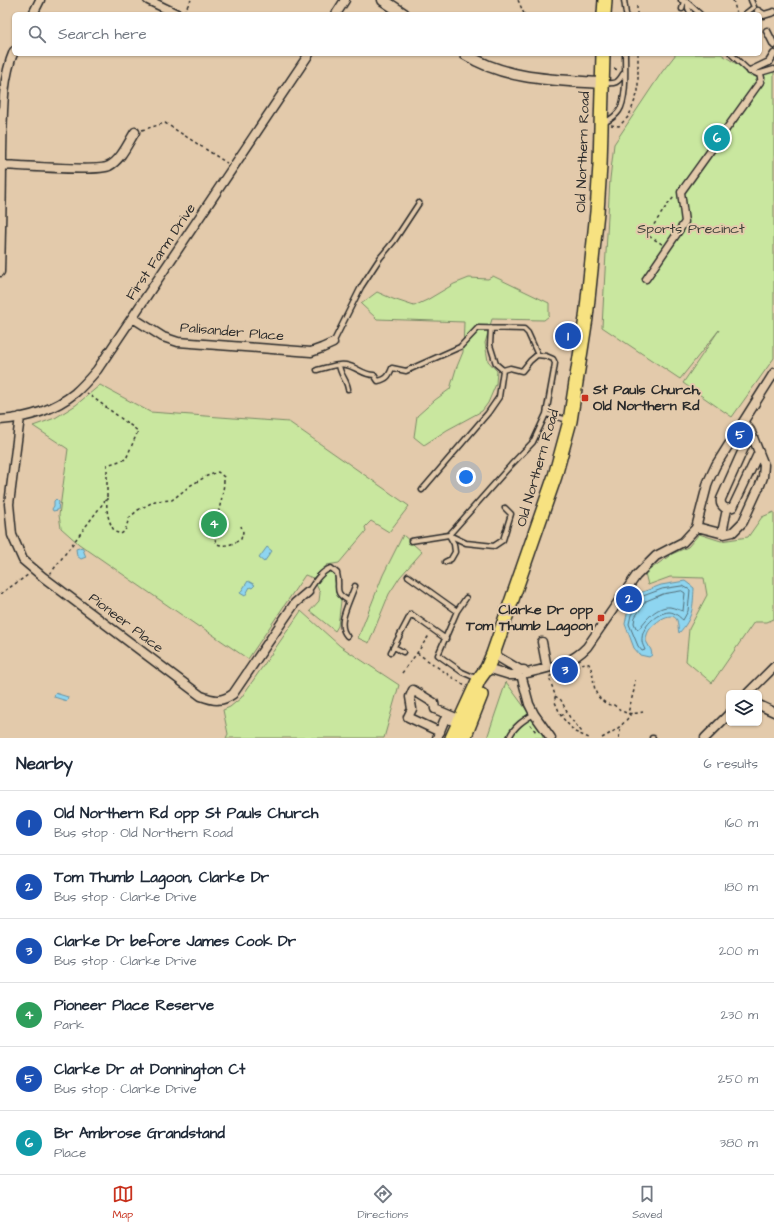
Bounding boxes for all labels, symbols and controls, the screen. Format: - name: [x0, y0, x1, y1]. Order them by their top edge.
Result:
- search box: [12, 12, 762, 56]
- icon: search: [26, 23, 48, 45]
- text: Search here: [58, 24, 147, 45]
- street label: Old Northern Road: [571, 91, 595, 213]
- pin: 6: [704, 123, 730, 153]
- street label: First Farm Drive: [121, 199, 201, 304]
- park label: Sports Precinct: [637, 219, 745, 239]
- street label: Palisander Place: [179, 317, 285, 347]
- pin: 1: [555, 321, 581, 351]
- place label: St Pauls Church, Old Northern Rd: [592, 380, 701, 416]
- marker: St Pauls Church, Old Northern Rd: [580, 393, 590, 403]
- street label: Old Northern Road: [512, 407, 564, 529]
- pin: 5: [727, 420, 753, 450]
- your location: [456, 467, 476, 487]
- pin: 4: [201, 509, 227, 539]
- pin: 2: [616, 584, 642, 614]
- street label: Pioneer Place: [84, 588, 168, 658]
- place label: Clarke Dr opp Tom Thumb Lagoon: [465, 600, 593, 637]
- marker: Clarke Dr opp Tom Thumb Lagoon: [596, 613, 606, 623]
- pin: 3: [552, 655, 578, 685]
- map controls: [726, 690, 762, 726]
- button: layers: [726, 690, 762, 726]
- text: Nearby: [16, 752, 73, 776]
- text: 6 results: [703, 755, 758, 773]
- text: Old Northern Rd opp St Pauls Church: [54, 803, 318, 824]
- text: 1: [28, 814, 30, 832]
- text: 160 m: [725, 814, 758, 832]
- text: Bus stop · Old Northern Road: [54, 824, 233, 842]
- text: Tom Thumb Lagoon, Clarke Dr: [54, 867, 269, 888]
- text: 2: [25, 878, 33, 896]
- text: 180 m: [724, 878, 758, 896]
- text: Bus stop · Clarke Drive: [54, 888, 197, 906]
- text: Clarke Dr before James Cook Dr: [54, 931, 296, 952]
- text: 3: [26, 942, 32, 960]
- text: 200 m: [719, 942, 758, 960]
- text: Bus stop · Clarke Drive: [54, 952, 197, 970]
- text: Pioneer Place Reserve: [54, 995, 214, 1016]
- text: 4: [25, 1006, 33, 1024]
- text: 230 m: [720, 1006, 758, 1024]
- text: Park: [54, 1016, 84, 1034]
- text: Clarke Dr at Donnington Ct: [54, 1059, 245, 1080]
- text: 5: [24, 1070, 34, 1088]
- text: 250 m: [718, 1070, 758, 1088]
- text: Bus stop · Clarke Drive: [54, 1080, 197, 1098]
- text: Br Ambrose Grandstand: [54, 1123, 225, 1144]
- text: 6: [25, 1134, 33, 1152]
- text: 380 m: [719, 1134, 758, 1152]
- text: Place: [54, 1144, 86, 1162]
- tab: Map: [112, 1183, 134, 1222]
- tab: Directions: [357, 1183, 409, 1222]
- tab: Saved: [632, 1183, 662, 1222]

